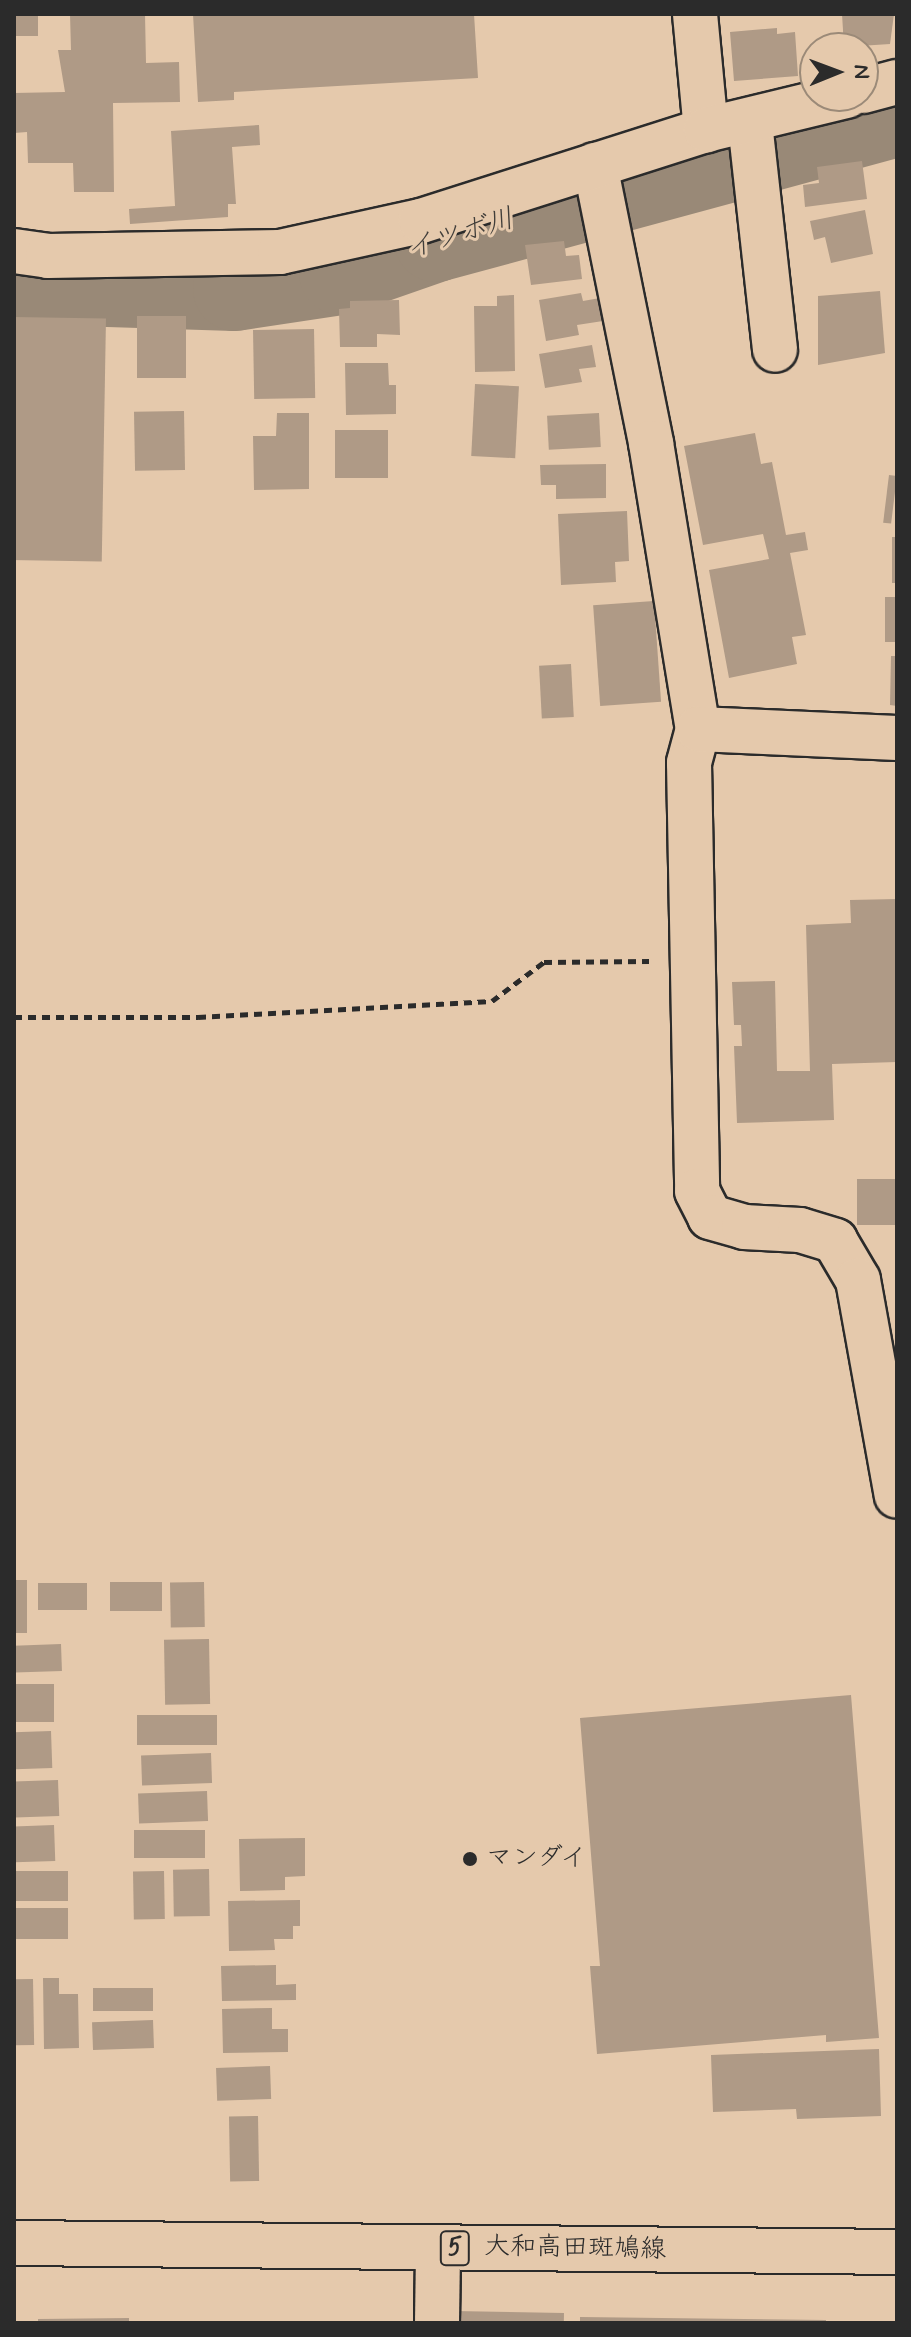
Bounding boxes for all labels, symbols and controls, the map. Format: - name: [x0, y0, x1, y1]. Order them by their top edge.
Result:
- north arrow: [799, 32, 879, 112]
- text: N: [847, 64, 875, 79]
- water label: イツボ川: [402, 203, 518, 267]
- place label: マンダイ: [486, 1843, 590, 1875]
- marker: マンダイ: [461, 1850, 479, 1868]
- road number: 5: [439, 2228, 471, 2268]
- street label: 大和高田斑鳩線: [484, 2232, 666, 2266]

